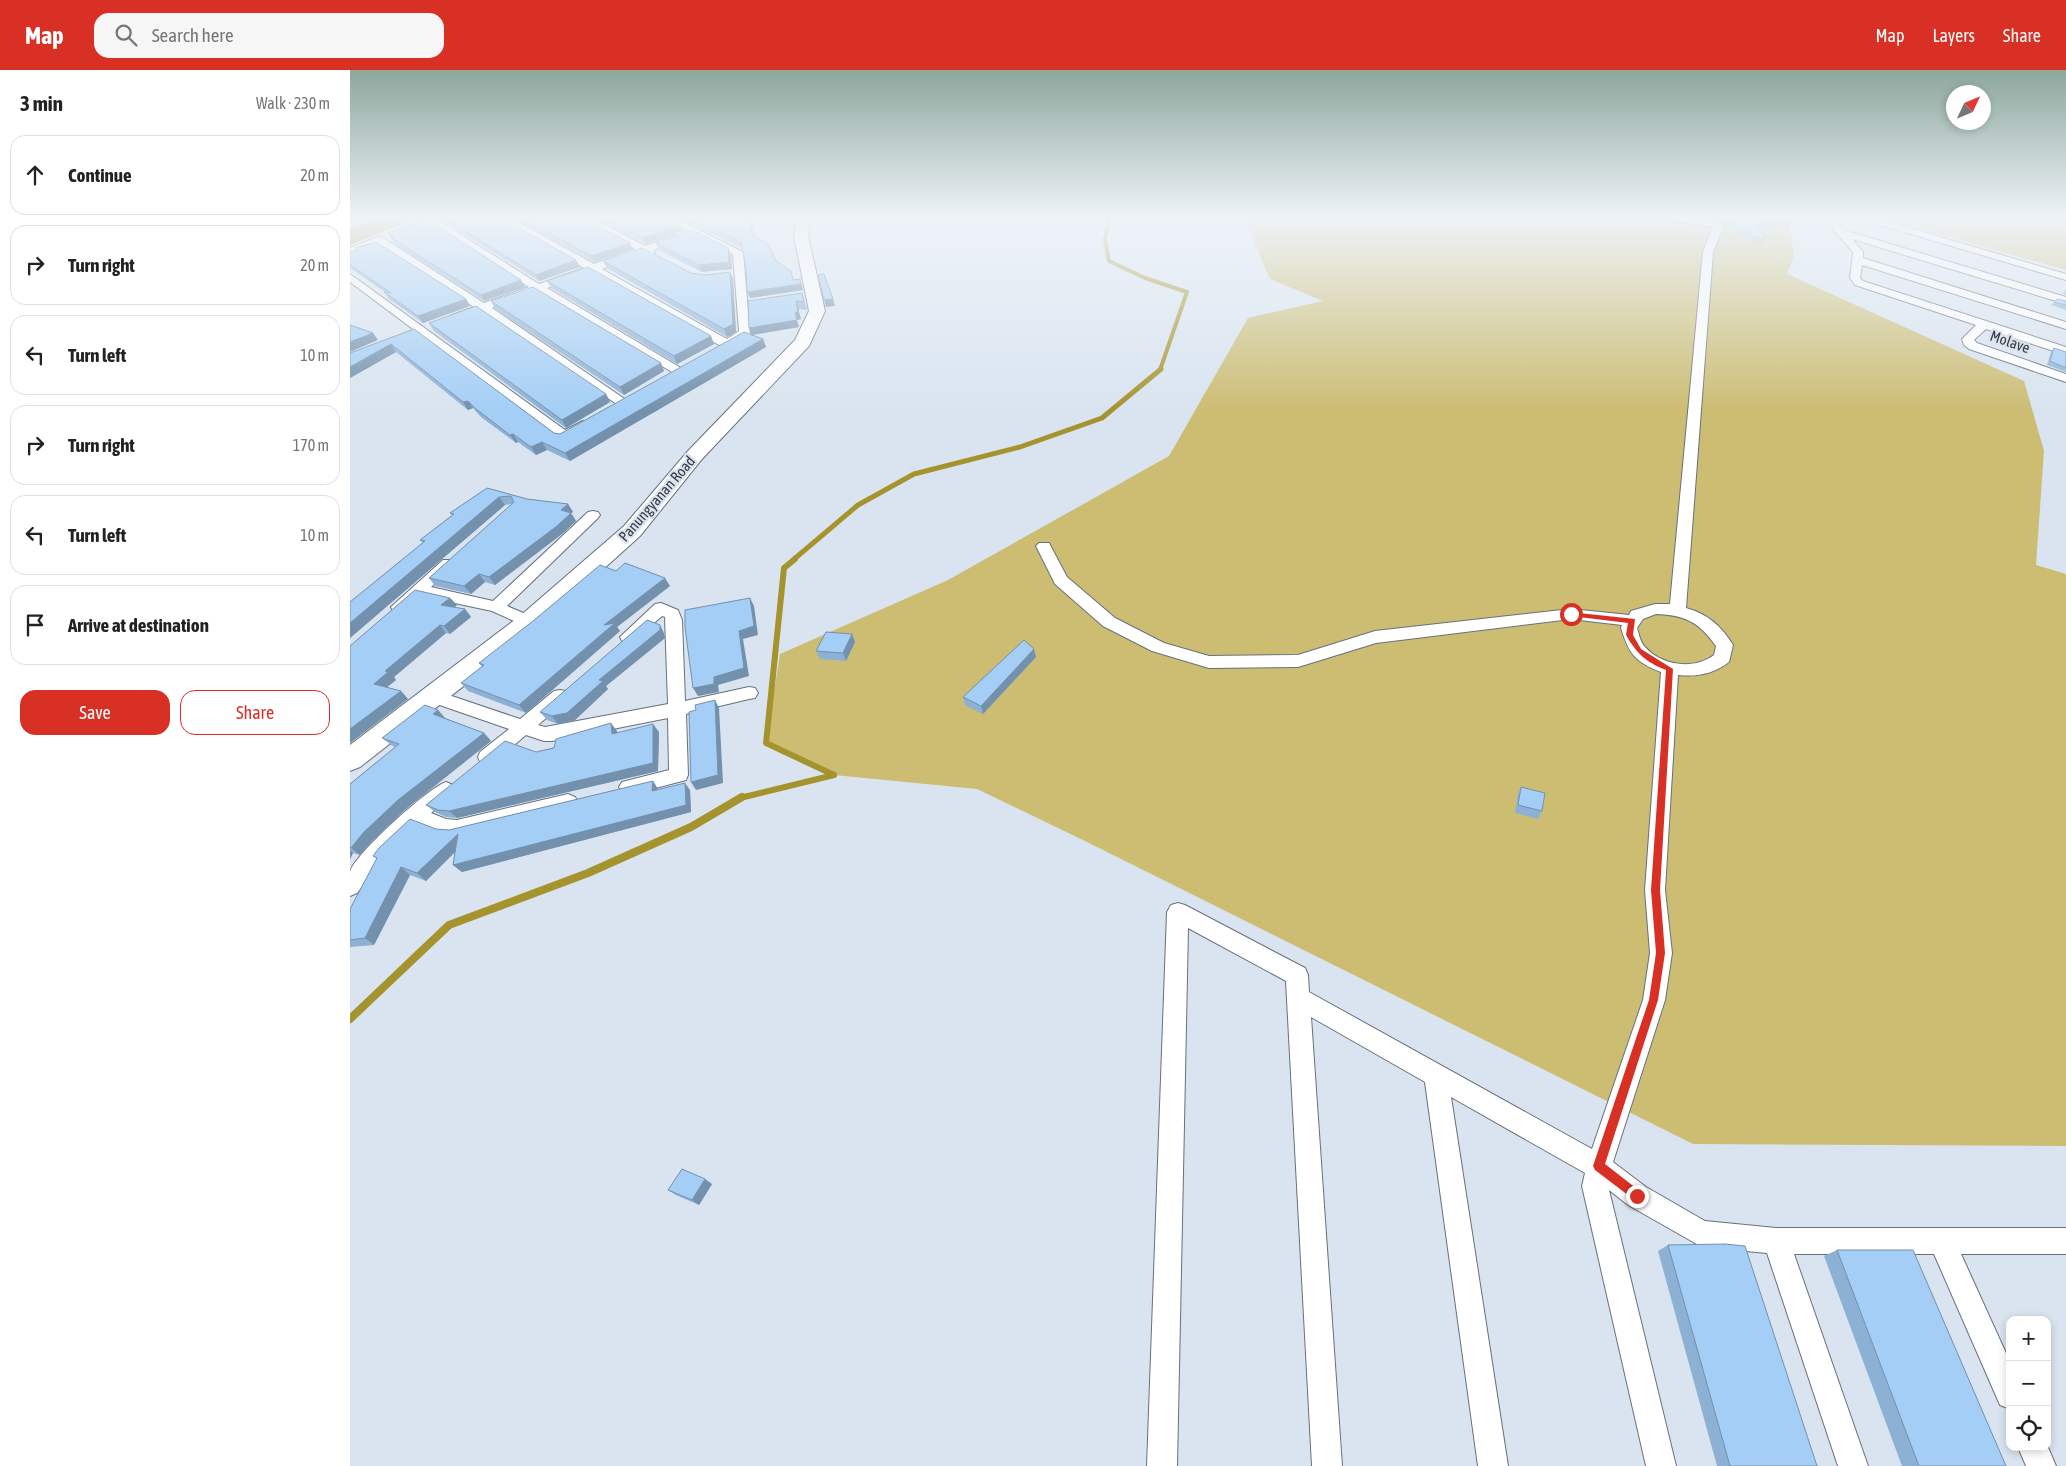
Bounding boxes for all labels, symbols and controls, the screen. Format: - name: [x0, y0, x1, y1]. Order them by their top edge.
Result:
- search box: [94, 13, 444, 58]
- icon: search: [112, 21, 140, 49]
- text: Map: [25, 22, 64, 49]
- text: Search here: [152, 24, 234, 46]
- text: Map: [1875, 25, 1904, 46]
- text: Layers: [1932, 25, 1975, 46]
- text: Share: [2003, 25, 2041, 46]
- north arrow: [1946, 85, 1991, 130]
- text: 3 min: [20, 91, 63, 115]
- text: Walk · 230 m: [256, 94, 330, 112]
- icon: ahead: [21, 161, 49, 189]
- text: Continue: [68, 164, 132, 186]
- text: 20 m: [300, 166, 329, 184]
- icon: right: [21, 251, 49, 279]
- text: Turn right: [68, 254, 135, 276]
- text: 20 m: [300, 256, 329, 274]
- street label: Molave: [1988, 327, 2032, 356]
- icon: left: [21, 341, 49, 369]
- text: Turn left: [68, 344, 126, 366]
- text: 10 m: [300, 346, 329, 364]
- icon: right: [21, 431, 49, 459]
- text: Turn right: [68, 434, 135, 456]
- text: 170 m: [293, 436, 329, 454]
- street label: Panungyanan Road: [615, 453, 698, 545]
- icon: left: [21, 521, 49, 549]
- text: Turn left: [68, 524, 126, 546]
- text: 10 m: [300, 526, 329, 544]
- route start: [1560, 603, 1583, 626]
- icon: arrive: [21, 611, 49, 639]
- text: Arrive at destination: [68, 614, 209, 636]
- button: Save: [20, 690, 170, 735]
- button: Share: [180, 690, 330, 735]
- route end: [1626, 1185, 1649, 1208]
- map controls: [2006, 1316, 2051, 1451]
- button: +: [2006, 1316, 2051, 1361]
- button: −: [2006, 1361, 2051, 1406]
- button: locate: [2006, 1406, 2051, 1451]

